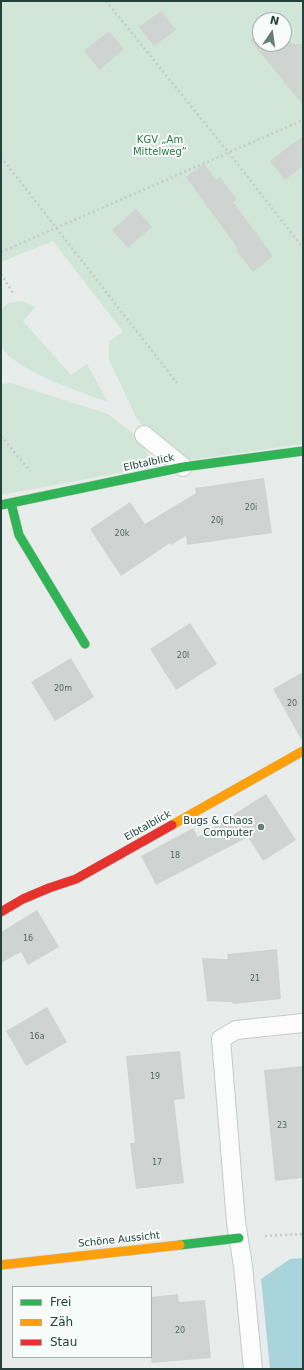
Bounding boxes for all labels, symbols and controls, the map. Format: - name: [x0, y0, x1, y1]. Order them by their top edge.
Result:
- north arrow: [252, 12, 292, 52]
- text: N: [269, 13, 281, 28]
- park label: KGV „Am Mittelweg“: [133, 134, 187, 158]
- street label: Elbtalblick: [123, 452, 175, 474]
- house number: 20i: [245, 503, 257, 513]
- house number: 20j: [211, 516, 223, 526]
- house number: 20k: [115, 529, 129, 539]
- house number: 20l: [177, 651, 189, 661]
- house number: 20m: [54, 684, 72, 694]
- house number: 20: [287, 699, 297, 709]
- street label: Elbtalblick: [123, 808, 173, 844]
- place label: Bugs & Chaos Computer: [183, 815, 253, 838]
- marker: Bugs & Chaos Computer: [256, 822, 266, 832]
- house number: 18: [170, 851, 180, 861]
- house number: 16: [23, 934, 33, 944]
- house number: 21: [250, 974, 260, 984]
- house number: 16a: [29, 1032, 45, 1042]
- house number: 19: [150, 1072, 160, 1082]
- house number: 23: [277, 1121, 287, 1131]
- house number: 17: [152, 1158, 162, 1168]
- street label: Schöne Aussicht: [78, 1230, 160, 1250]
- legend: [12, 1286, 152, 1358]
- text: Frei: [50, 1295, 71, 1309]
- text: Zäh: [50, 1315, 73, 1329]
- house number: 20: [175, 1326, 185, 1336]
- text: Stau: [50, 1335, 77, 1349]

